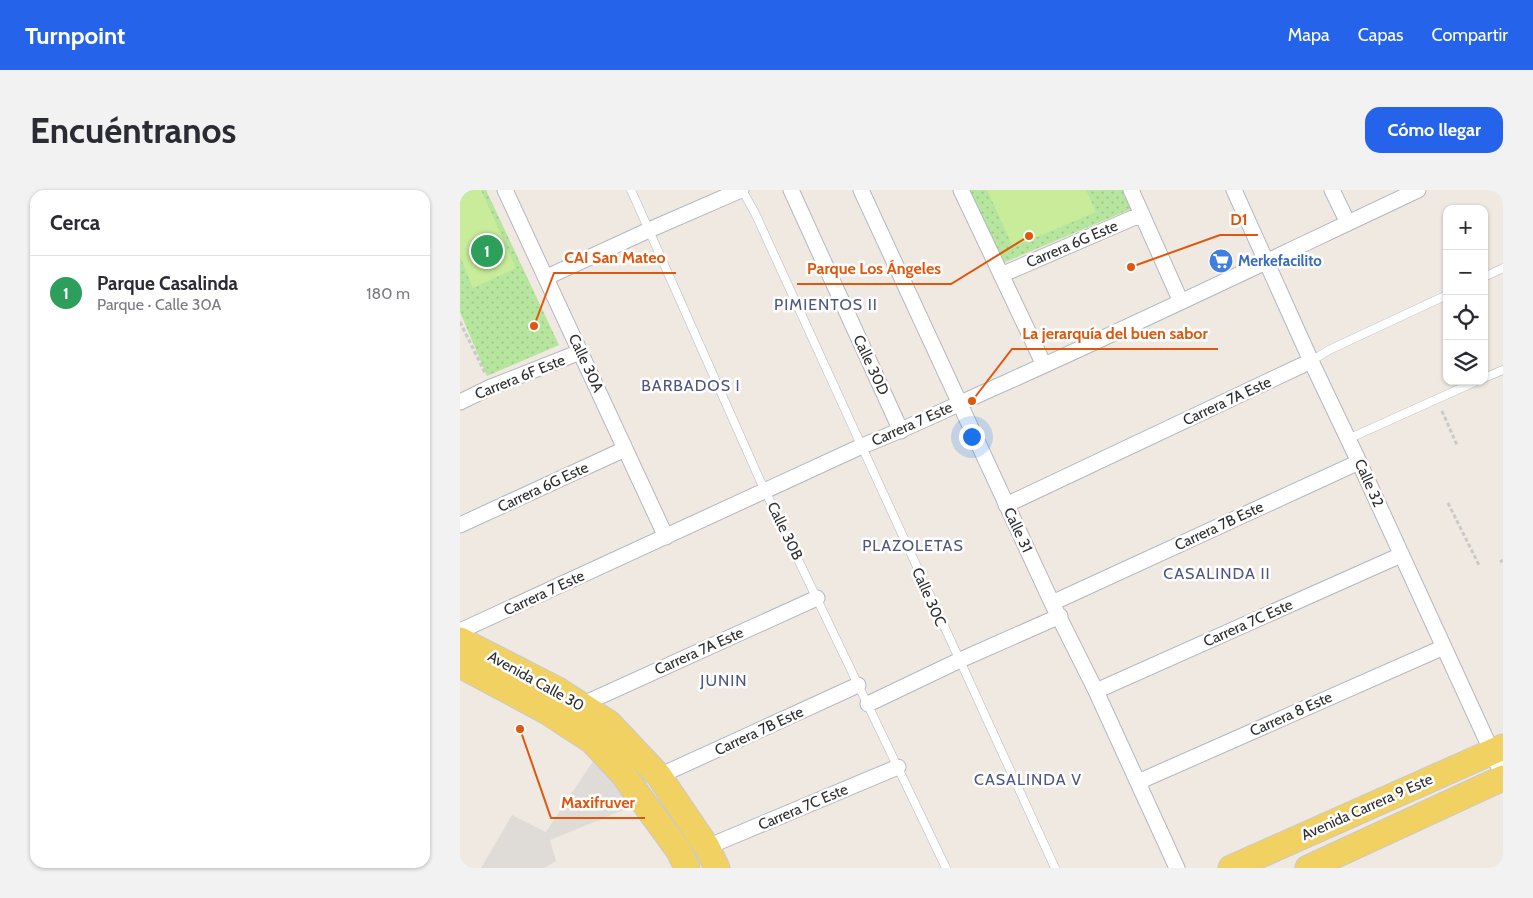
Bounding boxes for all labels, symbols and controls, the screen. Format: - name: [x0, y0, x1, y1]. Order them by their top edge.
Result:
- text: Turnpoint: [25, 21, 125, 50]
- text: Mapa: [1288, 24, 1330, 46]
- text: Capas: [1358, 24, 1404, 46]
- text: Compartir: [1432, 24, 1508, 46]
- button: Cómo llegar: [1365, 107, 1503, 153]
- text: Encuéntranos: [30, 109, 236, 152]
- callout: D1: [1220, 204, 1258, 235]
- map controls: [1443, 205, 1488, 385]
- button: +: [1443, 205, 1488, 250]
- text: Cerca: [50, 210, 100, 235]
- text: D1: [1230, 210, 1248, 229]
- street label: Carrera 6G Este: [1024, 217, 1121, 271]
- pin: 1: [471, 232, 503, 270]
- callout: CAI San Mateo: [554, 242, 676, 273]
- text: CAI San Mateo: [564, 248, 666, 267]
- supermarket icon: Merkefacilito: [1208, 248, 1234, 274]
- button: −: [1443, 250, 1488, 295]
- place label: Merkefacilito: [1238, 252, 1322, 270]
- callout: Parque Los Ángeles: [797, 253, 951, 284]
- text: Parque Los Ángeles: [807, 259, 941, 278]
- text: Parque Casalinda: [97, 272, 238, 295]
- text: 1: [63, 284, 69, 303]
- text: 180 m: [366, 284, 410, 303]
- text: Parque · Calle 30A: [97, 295, 221, 314]
- district label: PIMIENTOS II: [774, 295, 878, 314]
- button: locate: [1443, 295, 1488, 340]
- callout: La jerarquía del buen sabor: [1012, 318, 1218, 349]
- text: La jerarquía del buen sabor: [1022, 324, 1208, 343]
- street label: Calle 30A: [565, 331, 608, 396]
- street label: Calle 30D: [849, 332, 893, 398]
- button: layers: [1443, 340, 1488, 385]
- street label: Carrera 6F Este: [472, 351, 568, 403]
- street label: Carrera 7A Este: [1180, 373, 1274, 429]
- district label: BARBADOS I: [641, 376, 741, 395]
- street label: Carrera 7 Este: [869, 398, 956, 450]
- your location: [959, 424, 985, 450]
- street label: Calle 32: [1351, 456, 1388, 510]
- street label: Carrera 6G Este: [495, 458, 591, 516]
- street label: Carrera 7B Este: [1172, 498, 1266, 554]
- street label: Calle 30B: [763, 499, 807, 563]
- street label: Calle 31: [1000, 505, 1036, 555]
- district label: PLAZOLETAS: [862, 536, 964, 555]
- district label: CASALINDA II: [1163, 564, 1271, 583]
- street label: Calle 30C: [908, 565, 950, 629]
- street label: Carrera 7 Este: [501, 566, 587, 619]
- street label: Carrera 7C Este: [1201, 595, 1296, 651]
- street label: Carrera 7A Este: [652, 623, 746, 679]
- street label: Avenida Calle 30: [485, 647, 587, 715]
- district label: JUNIN: [699, 671, 748, 690]
- street label: Carrera 8 Este: [1247, 688, 1335, 740]
- street label: Carrera 7B Este: [712, 703, 806, 759]
- district label: CASALINDA V: [974, 770, 1082, 789]
- street label: Avenida Carrera 9 Este: [1299, 770, 1436, 844]
- street label: Carrera 7C Este: [755, 780, 851, 834]
- callout: Maxifruver: [551, 787, 645, 818]
- text: Maxifruver: [561, 793, 636, 812]

